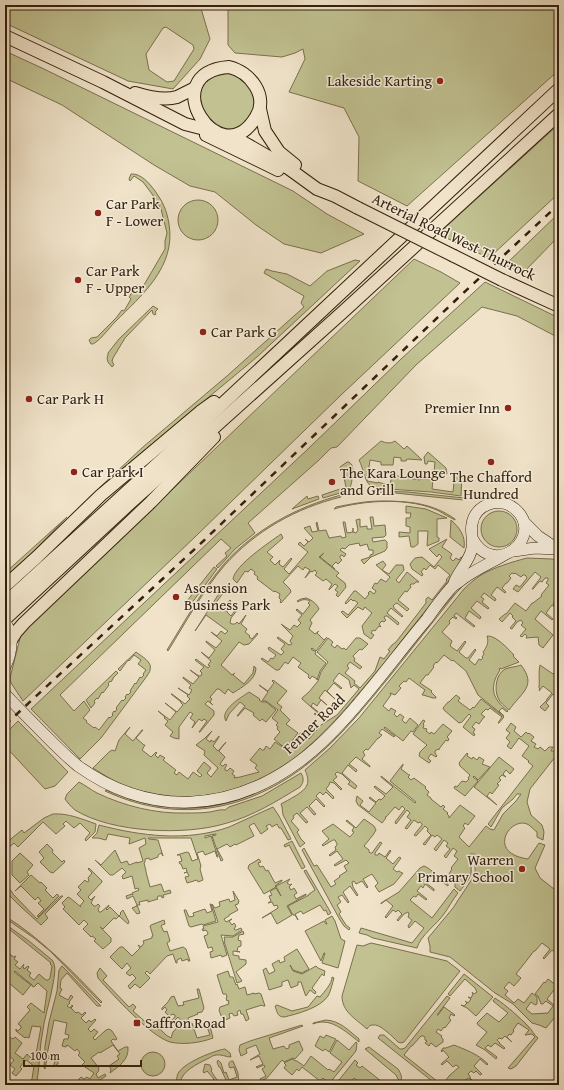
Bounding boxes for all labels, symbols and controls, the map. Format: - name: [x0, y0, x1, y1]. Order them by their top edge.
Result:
- place label: Lakeside Karting: [327, 70, 433, 91]
- marker: Lakeside Karting: [435, 76, 445, 86]
- street label: Arterial Road West Thurrock: [369, 188, 540, 286]
- place label: Car Park F - Lower: [106, 193, 163, 231]
- marker: Car Park F - Lower: [93, 208, 103, 218]
- place label: Car Park F - Upper: [86, 260, 144, 298]
- marker: Car Park F - Upper: [73, 275, 83, 285]
- place label: Car Park G: [211, 321, 277, 342]
- marker: Car Park G: [198, 327, 208, 337]
- place label: Car Park H: [37, 388, 104, 409]
- marker: Car Park H: [24, 394, 34, 404]
- place label: Premier Inn: [424, 397, 501, 418]
- marker: Premier Inn: [503, 403, 513, 413]
- marker: The Chafford Hundred: [486, 457, 496, 467]
- place label: Car Park I: [82, 461, 144, 482]
- place label: The Kara Lounge and Grill: [340, 462, 446, 500]
- place label: The Chafford Hundred: [450, 466, 532, 504]
- marker: Car Park I: [69, 467, 79, 477]
- marker: The Kara Lounge and Grill: [327, 477, 337, 487]
- place label: Ascension Business Park: [184, 577, 271, 615]
- marker: Ascension Business Park: [171, 592, 181, 602]
- street label: Fenner Road: [278, 689, 349, 758]
- place label: Warren Primary School: [418, 849, 515, 887]
- marker: Warren Primary School: [517, 864, 527, 874]
- place label: Saffron Road: [145, 1012, 226, 1033]
- marker: Saffron Road: [132, 1018, 142, 1028]
- scale bar: [24, 1042, 141, 1068]
- text: 100 m: [30, 1047, 60, 1064]

